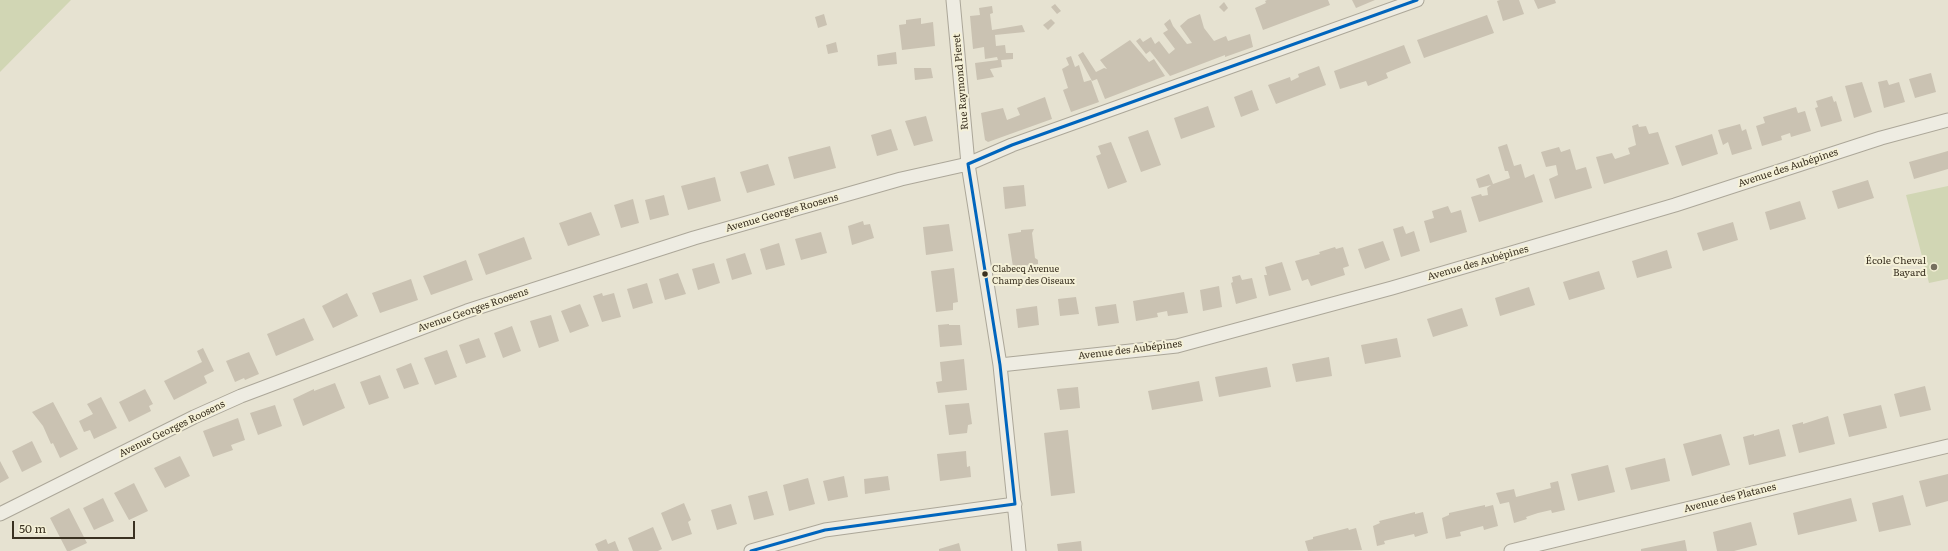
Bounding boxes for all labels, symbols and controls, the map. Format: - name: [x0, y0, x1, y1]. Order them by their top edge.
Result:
- street label: Rue Raymond Pieret: [951, 34, 971, 130]
- street label: Avenue des Aubépines: [1736, 146, 1840, 190]
- street label: Avenue Georges Roosens: [724, 191, 840, 235]
- street label: Avenue des Aubépines: [1426, 243, 1530, 283]
- place label: École Cheval Bayard: [1866, 255, 1926, 278]
- marker: École Cheval Bayard: [1929, 262, 1939, 272]
- place label: Clabecq Avenue Champ des Oiseaux: [992, 264, 1075, 285]
- marker: Clabecq Avenue Champ des Oiseaux: [980, 269, 990, 279]
- street label: Avenue Georges Roosens: [416, 285, 530, 335]
- street label: Avenue des Aubépines: [1077, 338, 1183, 362]
- street label: Avenue Georges Roosens: [117, 398, 227, 460]
- street label: Avenue des Platanes: [1683, 481, 1777, 515]
- scale bar: [14, 513, 137, 539]
- text: 50 m: [19, 519, 46, 537]

